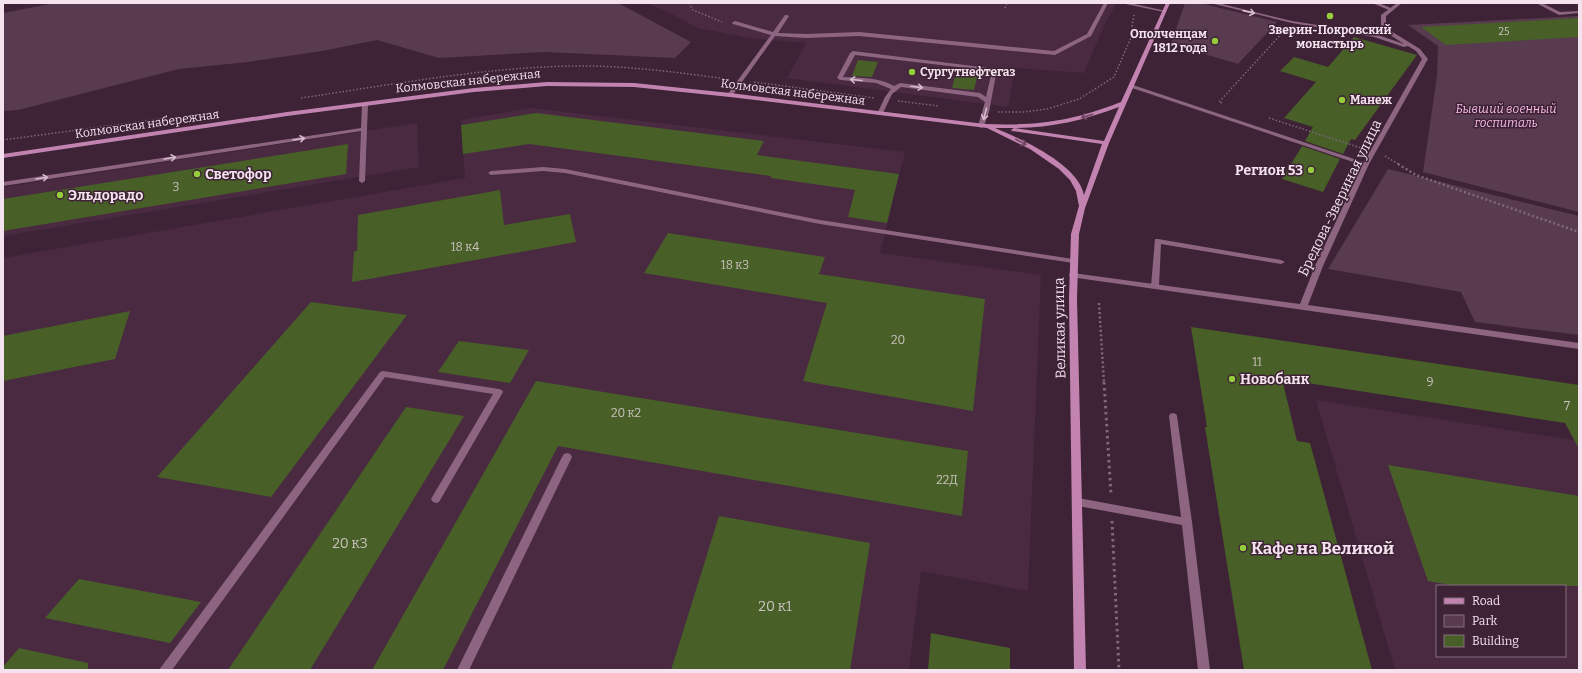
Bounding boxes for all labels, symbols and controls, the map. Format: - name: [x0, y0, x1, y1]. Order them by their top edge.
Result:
- one-way arrow: [1243, 9, 1256, 17]
- marker: Зверин-Покровский монастырь: [1325, 11, 1335, 21]
- place label: Зверин-Покровский монастырь: [1268, 23, 1392, 51]
- house number: 25: [1499, 26, 1509, 38]
- place label: Ополченцам 1812 года: [1130, 27, 1207, 55]
- marker: Ополченцам 1812 года: [1210, 36, 1220, 46]
- place label: Сургутнефтегаз: [920, 65, 1015, 79]
- street label: Колмовская набережная: [395, 66, 541, 96]
- marker: Сургутнефтегаз: [907, 67, 917, 77]
- street label: Колмовская набережная: [720, 76, 866, 108]
- one-way arrow: [850, 76, 863, 83]
- one-way arrow: [910, 83, 923, 91]
- place label: Манеж: [1350, 93, 1392, 107]
- marker: Манеж: [1337, 95, 1347, 105]
- park label: Бывший военный госпиталь: [1455, 102, 1557, 130]
- street label: Колмовская набережная: [74, 107, 220, 141]
- one-way arrow: [981, 107, 988, 120]
- one-way arrow: [1081, 113, 1094, 120]
- street label: Бредова-Звериная улица: [1295, 117, 1385, 279]
- one-way arrow: [292, 135, 305, 143]
- one-way arrow: [1015, 139, 1027, 146]
- one-way arrow: [163, 154, 176, 162]
- place label: Регион 53: [1235, 162, 1303, 179]
- marker: Регион 53: [1306, 165, 1316, 175]
- place label: Светофор: [205, 166, 272, 183]
- marker: Светофор: [192, 169, 202, 179]
- one-way arrow: [35, 174, 48, 182]
- house number: 3: [173, 180, 180, 194]
- place label: Эльдорадо: [68, 187, 143, 204]
- marker: Эльдорадо: [55, 190, 65, 200]
- house number: 18 к4: [451, 240, 479, 254]
- house number: 18 к3: [721, 258, 749, 272]
- street label: Великая улица: [1051, 277, 1069, 379]
- house number: 20: [891, 333, 905, 347]
- house number: 11: [1252, 355, 1262, 369]
- place label: Новобанк: [1240, 371, 1310, 388]
- marker: Новобанк: [1227, 374, 1237, 384]
- house number: 9: [1426, 375, 1434, 389]
- house number: 7: [1564, 399, 1570, 413]
- house number: 20 к2: [611, 406, 641, 420]
- house number: 22Д: [936, 473, 958, 487]
- house number: 20 к3: [332, 535, 368, 552]
- place label: Кафе на Великой: [1251, 538, 1394, 559]
- marker: Кафе на Великой: [1238, 543, 1248, 553]
- legend: [1436, 585, 1566, 657]
- text: Road: [1472, 594, 1500, 608]
- house number: 20 к1: [758, 598, 792, 615]
- text: Park: [1472, 614, 1498, 628]
- text: Building: [1472, 634, 1519, 648]

